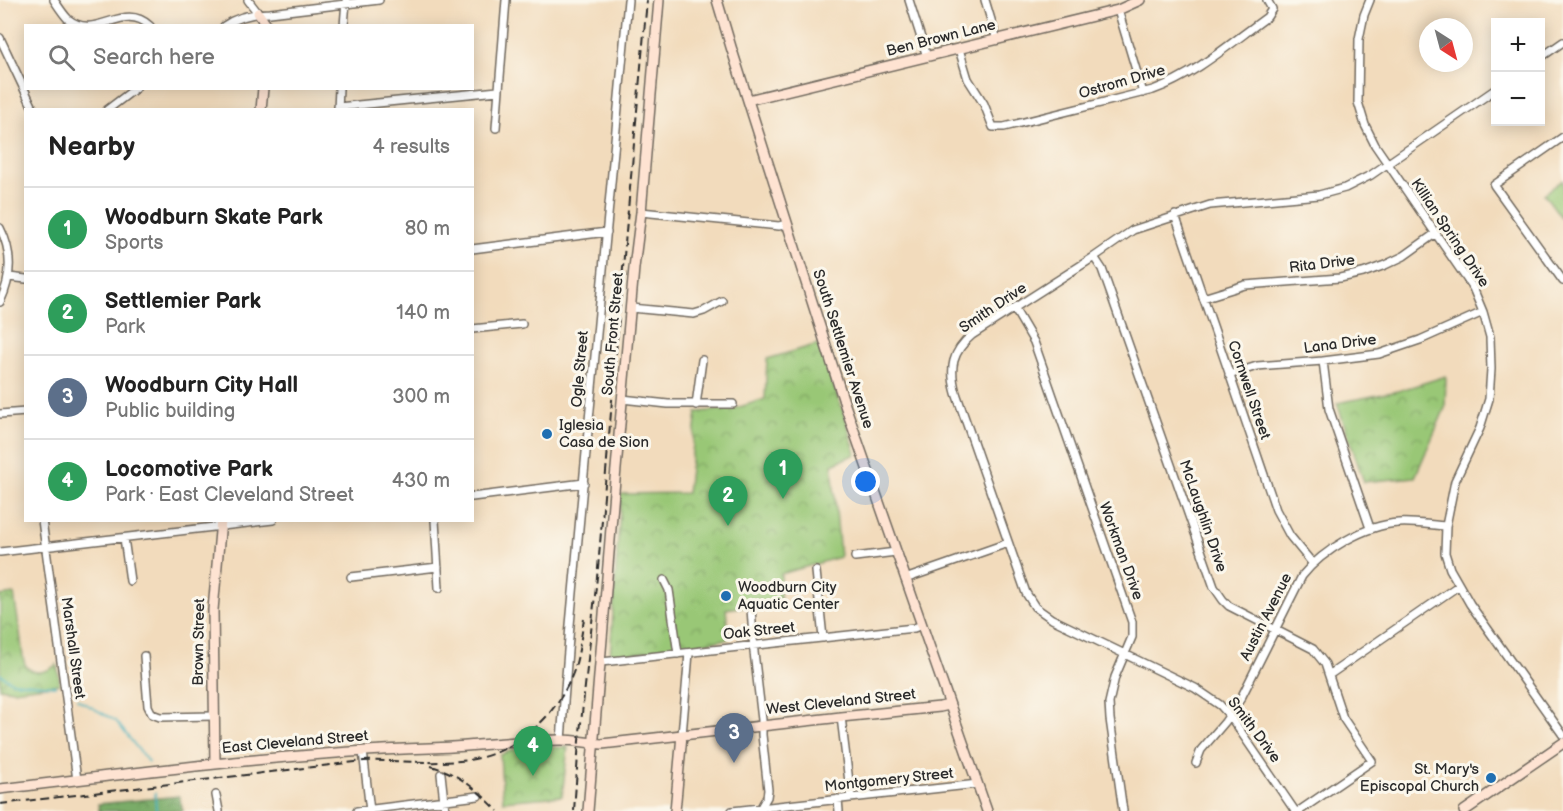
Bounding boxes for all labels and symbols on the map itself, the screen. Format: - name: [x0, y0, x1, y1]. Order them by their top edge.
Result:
- street label: Ben Brown Lane: [884, 15, 998, 61]
- north arrow: [1419, 18, 1473, 72]
- street label: Ostrom Drive: [1077, 61, 1167, 103]
- street label: Killian Spring Drive: [1407, 175, 1494, 291]
- street label: Rita Drive: [1288, 251, 1356, 277]
- street label: South Settlemier Avenue: [808, 267, 878, 431]
- street label: South Front Street: [598, 271, 628, 396]
- street label: Smith Drive: [956, 278, 1030, 337]
- street label: Ogle Street: [567, 329, 593, 408]
- street label: Lana Drive: [1303, 330, 1377, 358]
- street label: Cornwell Street: [1223, 338, 1275, 442]
- place label: Iglesia Casa de Sion: [559, 416, 649, 452]
- marker: Iglesia Casa de Sion: [540, 427, 554, 441]
- pin: 1: [764, 450, 802, 499]
- street label: McLaughlin Drive: [1175, 457, 1231, 575]
- your location: [851, 467, 880, 496]
- pin: 2: [708, 476, 748, 526]
- street label: Workman Drive: [1094, 499, 1148, 603]
- street label: Austin Avenue: [1236, 570, 1296, 664]
- place label: Woodburn City Aquatic Center: [738, 578, 840, 614]
- marker: Woodburn City Aquatic Center: [719, 589, 733, 603]
- street label: Marshall Street: [56, 596, 90, 701]
- street label: Brown Street: [189, 598, 209, 686]
- street label: Oak Street: [722, 618, 796, 644]
- street label: West Cleveland Street: [765, 685, 917, 719]
- street label: Smith Drive: [1223, 693, 1285, 767]
- pin: 3: [714, 714, 754, 763]
- street label: East Cleveland Street: [221, 726, 369, 758]
- pin: 4: [514, 726, 552, 776]
- place label: St. Mary's Episcopal Church: [1360, 760, 1480, 796]
- street label: Montgomery Street: [824, 764, 955, 796]
- marker: St. Mary's Episcopal Church: [1484, 771, 1498, 785]

